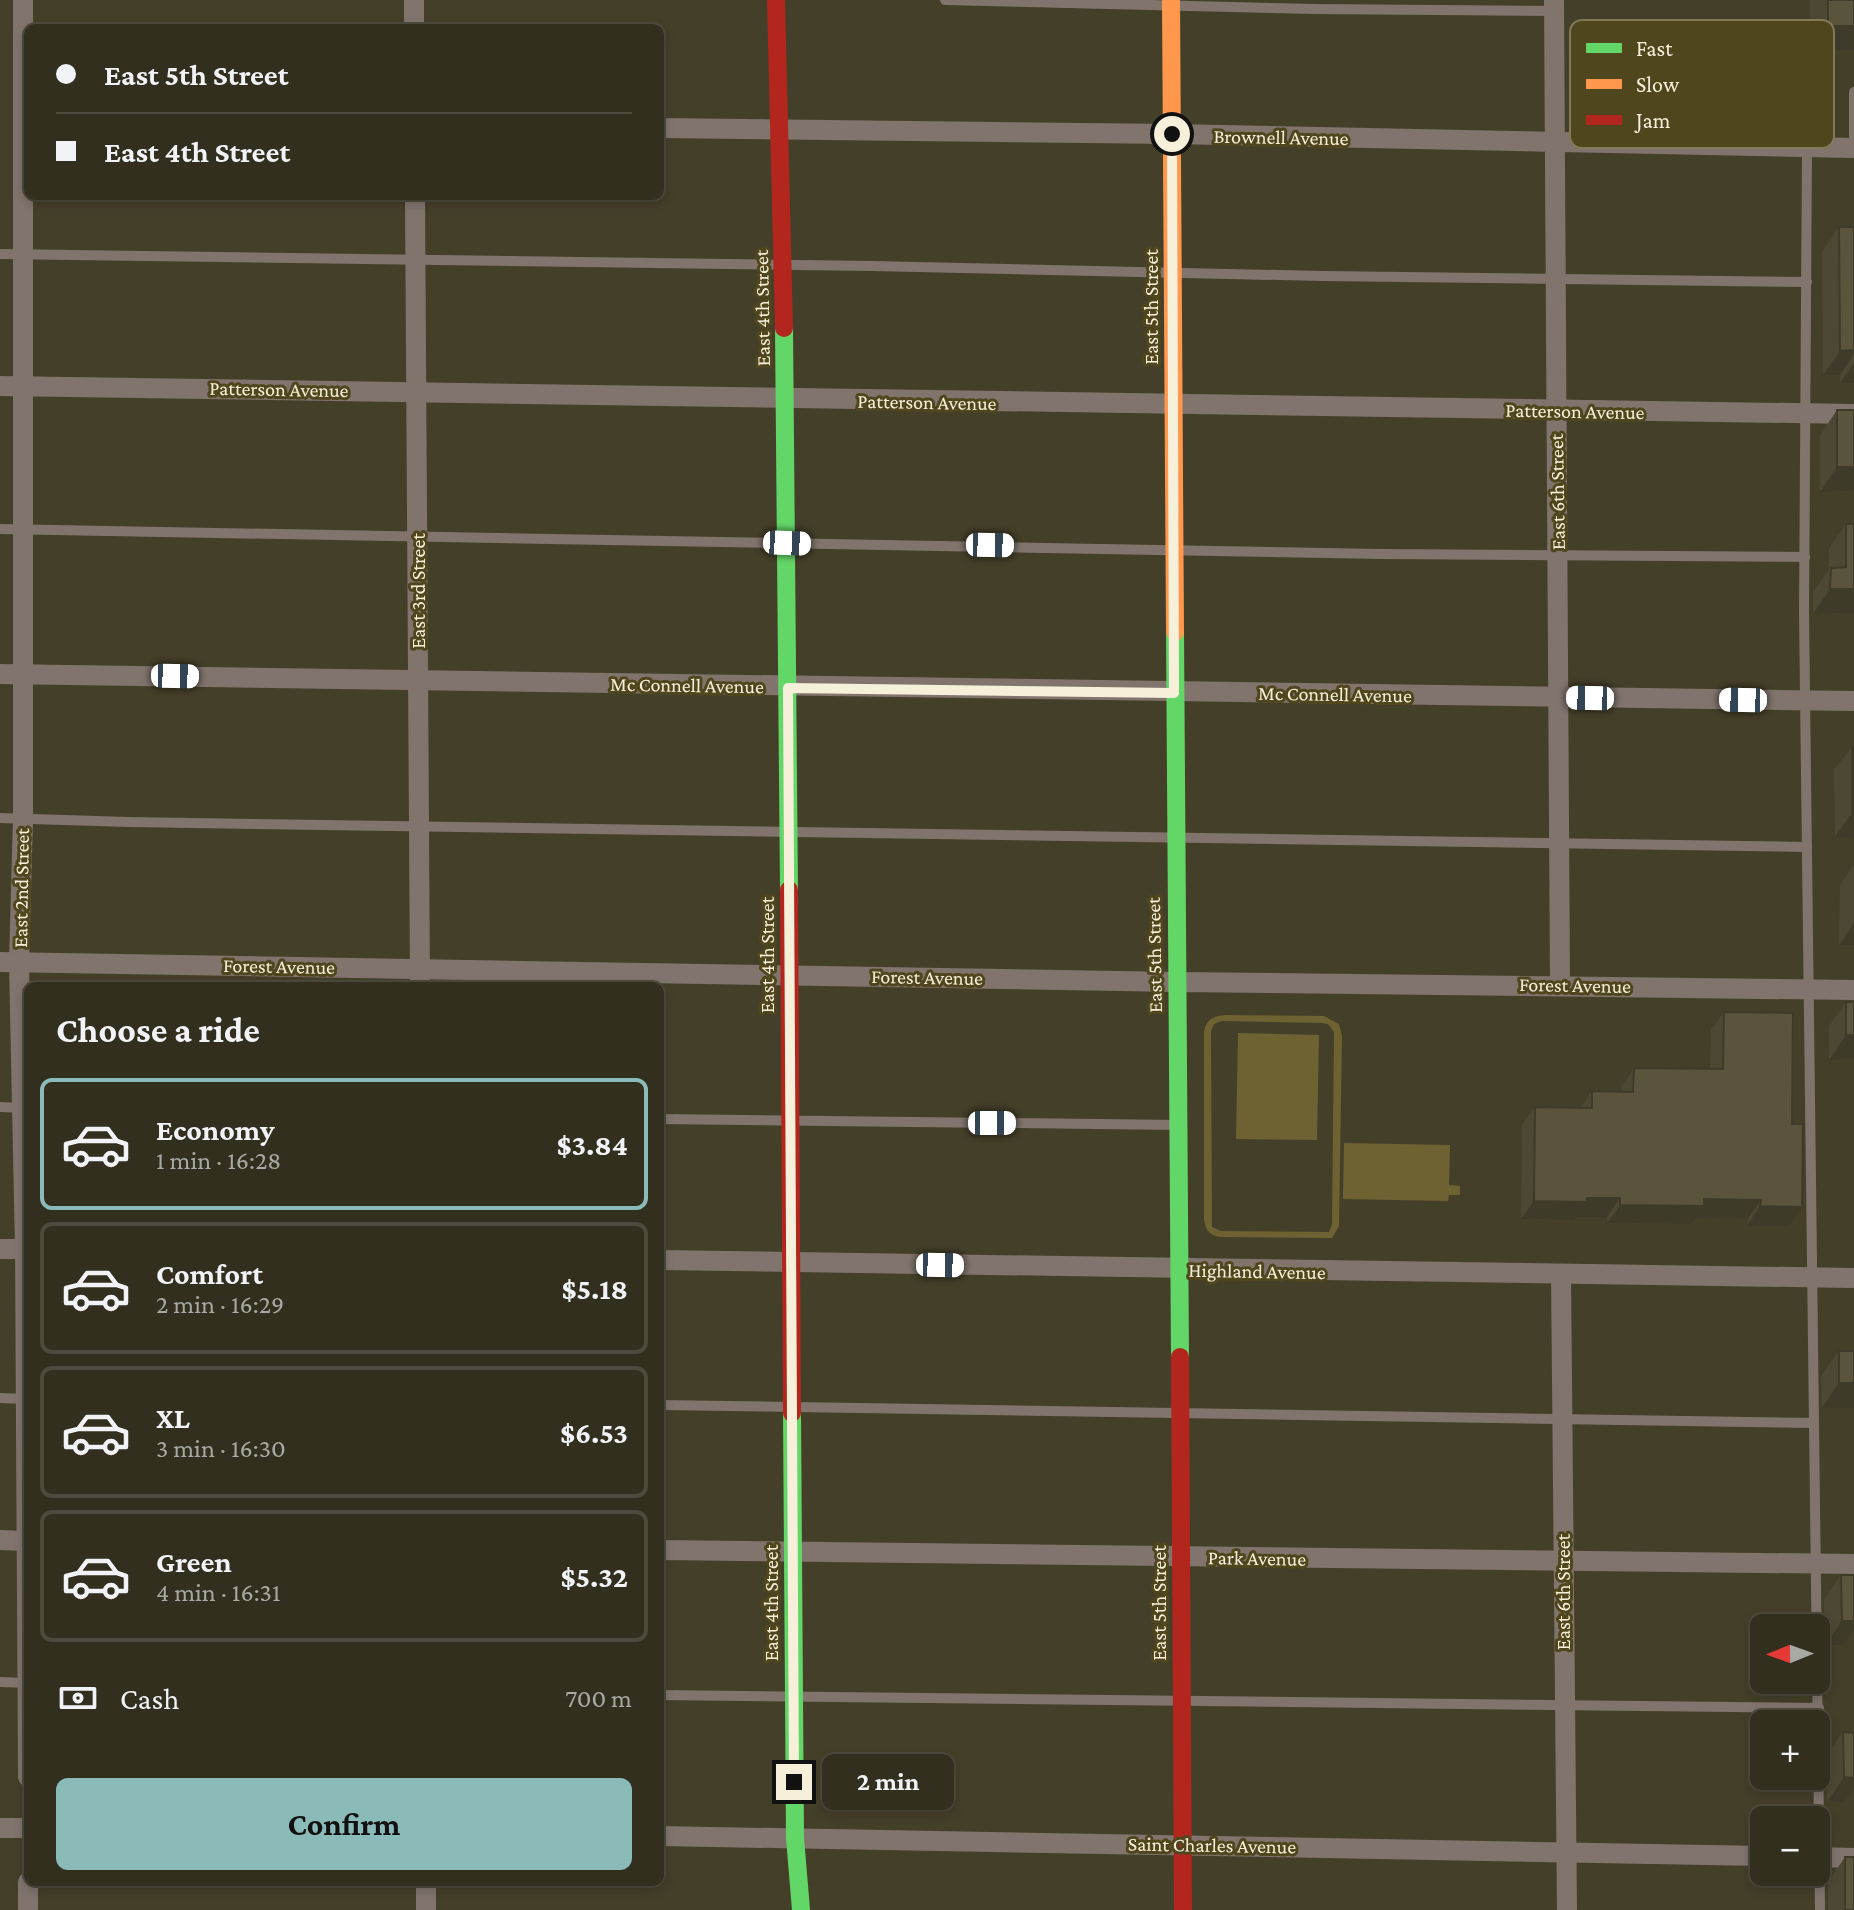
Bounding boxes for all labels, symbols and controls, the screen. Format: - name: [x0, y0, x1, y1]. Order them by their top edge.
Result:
- legend: [1570, 20, 1834, 148]
- text: Fast: [1636, 36, 1673, 61]
- text: East 5th Street: [104, 58, 289, 91]
- text: Slow: [1636, 72, 1680, 97]
- text: Jam: [1634, 108, 1671, 133]
- route start: [1154, 116, 1190, 152]
- street label: Brownell Avenue: [1213, 125, 1349, 149]
- text: East 4th Street: [104, 135, 290, 168]
- street label: East 4th Street: [750, 249, 774, 366]
- street label: East 5th Street: [1140, 249, 1162, 365]
- street label: Patterson Avenue: [209, 377, 349, 401]
- street label: Patterson Avenue: [857, 390, 997, 414]
- street label: Patterson Avenue: [1505, 399, 1645, 423]
- street label: East 6th Street: [1545, 433, 1569, 550]
- car: [763, 530, 811, 556]
- street label: East 3rd Street: [407, 533, 429, 649]
- car: [966, 533, 1014, 557]
- car: [151, 664, 199, 688]
- street label: Mc Connell Avenue: [610, 673, 764, 697]
- street label: Mc Connell Avenue: [1258, 682, 1412, 706]
- car: [1566, 686, 1614, 710]
- car: [1719, 688, 1767, 712]
- street label: East 2nd Street: [9, 828, 33, 948]
- street label: East 4th Street: [756, 896, 778, 1013]
- street label: East 5th Street: [1142, 897, 1166, 1013]
- street label: Forest Avenue: [223, 954, 335, 978]
- street label: Forest Avenue: [871, 965, 983, 989]
- street label: Forest Avenue: [1519, 973, 1631, 997]
- text: Choose a ride: [56, 1010, 260, 1050]
- icon: car: [60, 1108, 132, 1180]
- car: [968, 1111, 1016, 1135]
- text: Economy: [156, 1113, 275, 1146]
- text: $3.84: [557, 1128, 628, 1161]
- text: 1 min · 16:28: [156, 1146, 281, 1175]
- icon: car: [60, 1252, 132, 1324]
- car: [916, 1253, 964, 1277]
- text: Comfort: [156, 1257, 263, 1290]
- street label: Highland Avenue: [1188, 1259, 1326, 1284]
- text: $5.18: [561, 1272, 628, 1305]
- text: 2 min · 16:29: [156, 1290, 284, 1319]
- icon: car: [60, 1396, 132, 1468]
- text: XL: [156, 1401, 190, 1434]
- text: $6.53: [560, 1416, 628, 1449]
- text: 3 min · 16:30: [156, 1434, 286, 1463]
- street label: East 6th Street: [1552, 1533, 1574, 1650]
- icon: car: [60, 1540, 132, 1612]
- street label: East 4th Street: [760, 1544, 782, 1661]
- text: Green: [156, 1545, 232, 1578]
- street label: East 5th Street: [1148, 1545, 1170, 1661]
- street label: Park Avenue: [1208, 1546, 1306, 1570]
- text: $5.32: [560, 1560, 628, 1593]
- text: 4 min · 16:31: [156, 1578, 281, 1607]
- north arrow: [1750, 1614, 1830, 1694]
- map controls: [1750, 1614, 1830, 1886]
- icon: cash: [56, 1676, 100, 1720]
- text: Cash: [120, 1682, 179, 1715]
- text: 700 m: [565, 1684, 632, 1713]
- button: +: [1750, 1710, 1830, 1790]
- callout: 2 min: [822, 1754, 954, 1810]
- route end: [776, 1764, 812, 1800]
- text: 2 min: [857, 1767, 919, 1796]
- button: Confirm: [56, 1778, 632, 1870]
- button: −: [1750, 1806, 1830, 1886]
- street label: Saint Charles Avenue: [1128, 1833, 1297, 1857]

